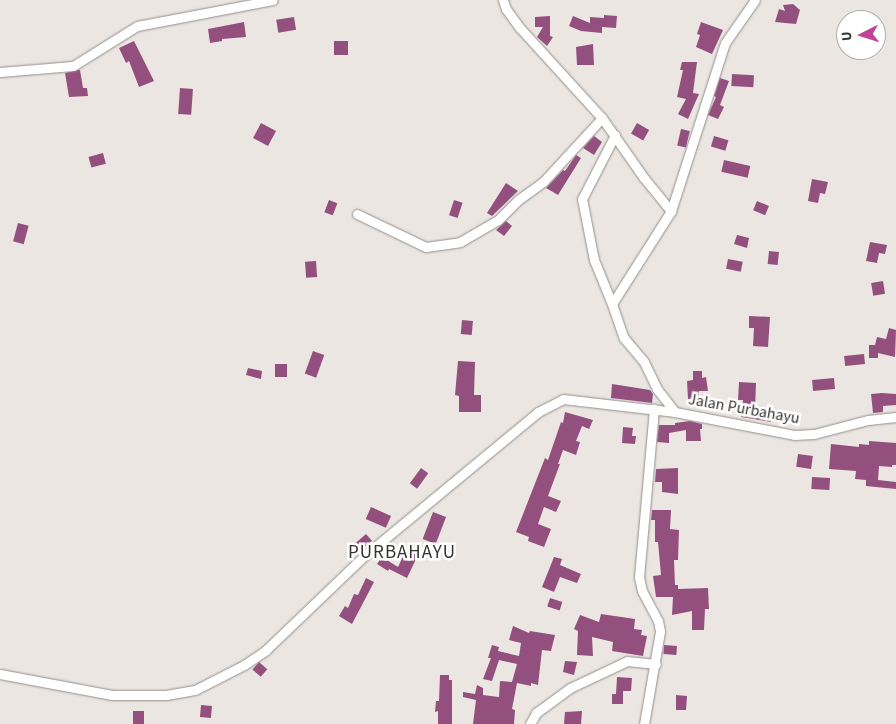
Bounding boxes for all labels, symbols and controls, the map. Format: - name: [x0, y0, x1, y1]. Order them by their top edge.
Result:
- north arrow: [836, 10, 886, 60]
- text: U: [837, 31, 857, 42]
- street label: Jalan Purbahayu: [687, 390, 801, 428]
- district label: PURBAHAYU: [347, 542, 457, 564]

